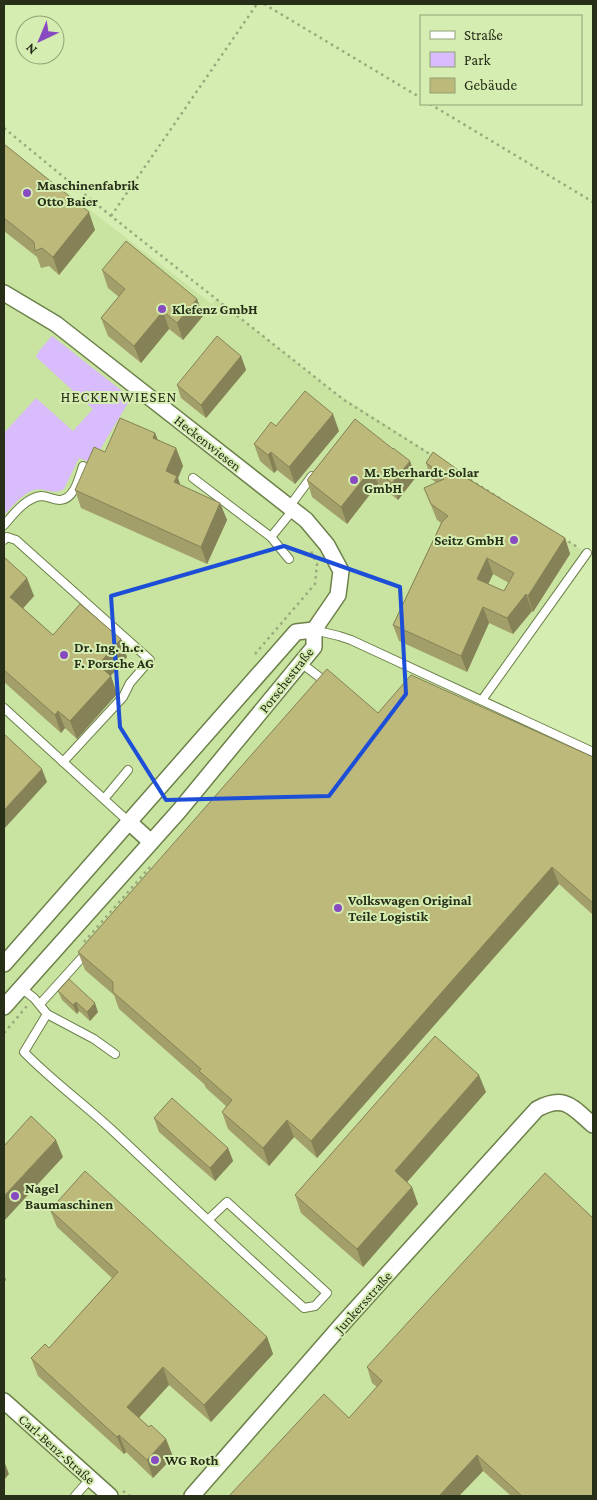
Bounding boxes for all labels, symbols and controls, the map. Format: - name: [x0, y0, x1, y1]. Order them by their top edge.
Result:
- north arrow: [15, 15, 65, 65]
- legend: [420, 15, 582, 105]
- text: Straße: [464, 27, 503, 43]
- text: N: [22, 40, 40, 58]
- text: Park: [464, 52, 491, 68]
- text: Gebäude: [464, 77, 518, 93]
- place label: Maschinenfabrik Otto Baier: [37, 177, 139, 209]
- marker: Maschinenfabrik Otto Baier: [21, 187, 33, 199]
- place label: Klefenz GmbH: [172, 301, 258, 317]
- marker: Klefenz GmbH: [156, 303, 168, 315]
- district label: HECKENWIESEN: [61, 389, 177, 405]
- street label: Heckenwiesen: [171, 412, 245, 474]
- place label: M. Eberhardt-Solar GmbH: [364, 464, 480, 496]
- marker: M. Eberhardt-Solar GmbH: [348, 474, 360, 486]
- place label: Seitz GmbH: [434, 532, 504, 548]
- marker: Seitz GmbH: [508, 534, 520, 546]
- place label: Dr. Ing. h.c. F. Porsche AG: [74, 639, 154, 671]
- street label: Porschestraße: [255, 644, 317, 716]
- marker: Dr. Ing. h.c. F. Porsche AG: [58, 649, 70, 661]
- place label: Volkswagen Original Teile Logistik: [347, 892, 472, 924]
- marker: Volkswagen Original Teile Logistik: [332, 902, 344, 914]
- place label: Nagel Baumaschinen: [25, 1180, 113, 1212]
- marker: Nagel Baumaschinen: [9, 1190, 21, 1202]
- street label: Junkersstraße: [330, 1268, 395, 1338]
- street label: Carl-Benz-Straße: [16, 1411, 98, 1487]
- place label: WG Roth: [164, 1452, 218, 1468]
- marker: WG Roth: [149, 1454, 161, 1466]

